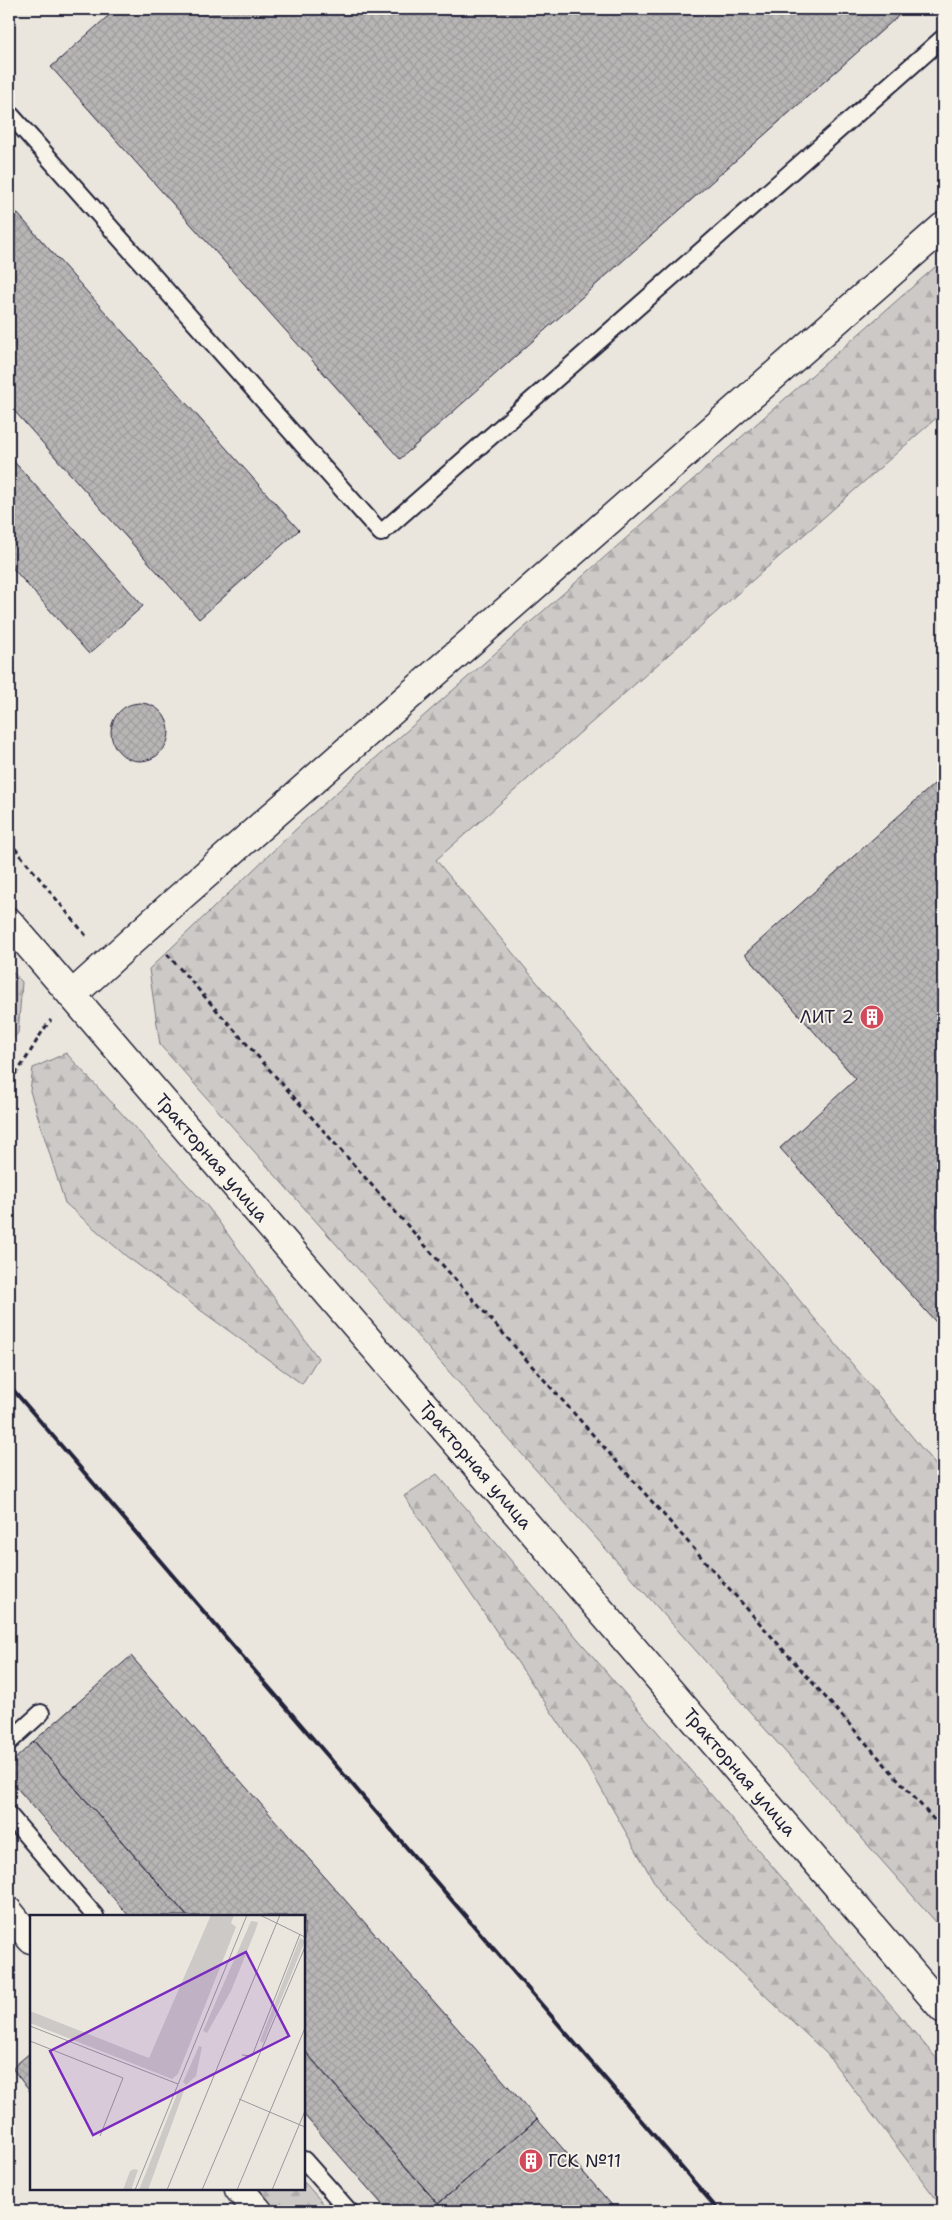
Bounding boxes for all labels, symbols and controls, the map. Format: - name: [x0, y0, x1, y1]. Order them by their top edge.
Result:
- building icon: ЛИТ 2: [859, 1004, 885, 1030]
- place label: ЛИТ 2: [800, 1005, 854, 1029]
- street label: Тракторная улица: [150, 1089, 274, 1227]
- street label: Тракторная улица: [414, 1396, 538, 1534]
- street label: Тракторная улица: [678, 1703, 801, 1842]
- inset map: [30, 1915, 305, 2190]
- building icon: ГСК №11: [518, 2148, 544, 2174]
- place label: ГСК №11: [548, 2149, 621, 2173]

